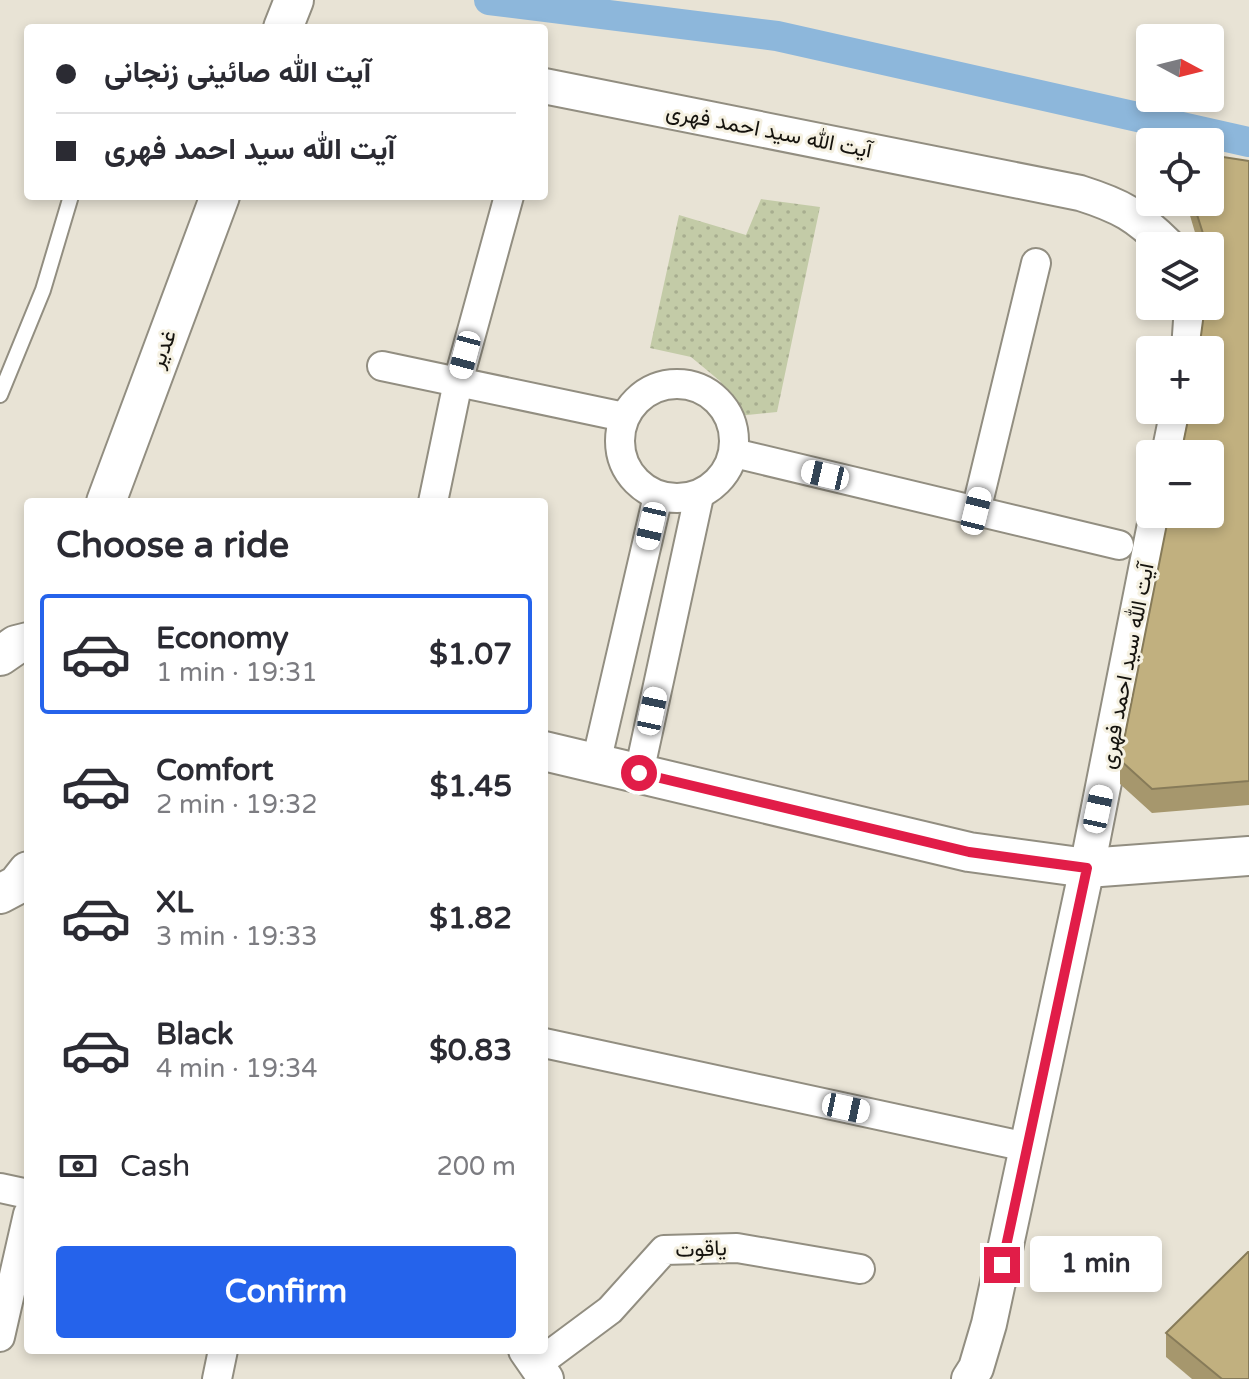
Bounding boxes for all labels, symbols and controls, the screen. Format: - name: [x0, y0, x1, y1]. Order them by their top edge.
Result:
- north arrow: [1136, 24, 1224, 112]
- map controls: [1136, 24, 1224, 528]
- text: آیت الله صائینی زنجانی: [104, 54, 371, 91]
- street label: آیت الله سید احمد فهری: [664, 97, 876, 164]
- button: locate: [1136, 128, 1224, 216]
- text: آیت الله سید احمد فهری: [104, 131, 395, 168]
- button: layers: [1136, 232, 1224, 320]
- street label: غدیر: [143, 326, 182, 373]
- car: [447, 329, 483, 381]
- button: +: [1136, 336, 1224, 424]
- button: −: [1136, 440, 1224, 528]
- car: [799, 458, 851, 492]
- car: [959, 485, 993, 537]
- car: [634, 500, 668, 552]
- text: Choose a ride: [56, 524, 289, 567]
- street label: آیت الله سید احمد فهری: [1093, 559, 1160, 771]
- icon: car: [60, 618, 132, 690]
- text: Economy: [156, 620, 289, 657]
- text: $1.07: [429, 636, 512, 673]
- text: 1 min · 19:31: [156, 657, 318, 688]
- car: [635, 685, 669, 737]
- icon: car: [60, 750, 132, 822]
- text: Comfort: [156, 752, 274, 789]
- route start: [621, 755, 657, 791]
- text: $1.45: [430, 768, 512, 805]
- car: [1081, 783, 1115, 835]
- text: 2 min · 19:32: [156, 789, 318, 820]
- icon: car: [60, 882, 132, 954]
- text: XL: [156, 884, 193, 921]
- text: $1.82: [429, 900, 512, 937]
- text: 3 min · 19:33: [156, 921, 318, 952]
- icon: car: [60, 1014, 132, 1086]
- text: Black: [156, 1016, 233, 1053]
- text: $0.83: [429, 1032, 512, 1069]
- text: 4 min · 19:34: [156, 1053, 318, 1084]
- car: [820, 1091, 872, 1125]
- icon: cash: [56, 1144, 100, 1188]
- text: Cash: [120, 1148, 190, 1185]
- text: 200 m: [436, 1151, 516, 1182]
- street label: یاقوت: [675, 1235, 727, 1263]
- callout: 1 min: [1030, 1237, 1162, 1293]
- button: Confirm: [56, 1246, 516, 1338]
- route end: [984, 1247, 1020, 1283]
- text: 1 min: [1061, 1248, 1131, 1279]

